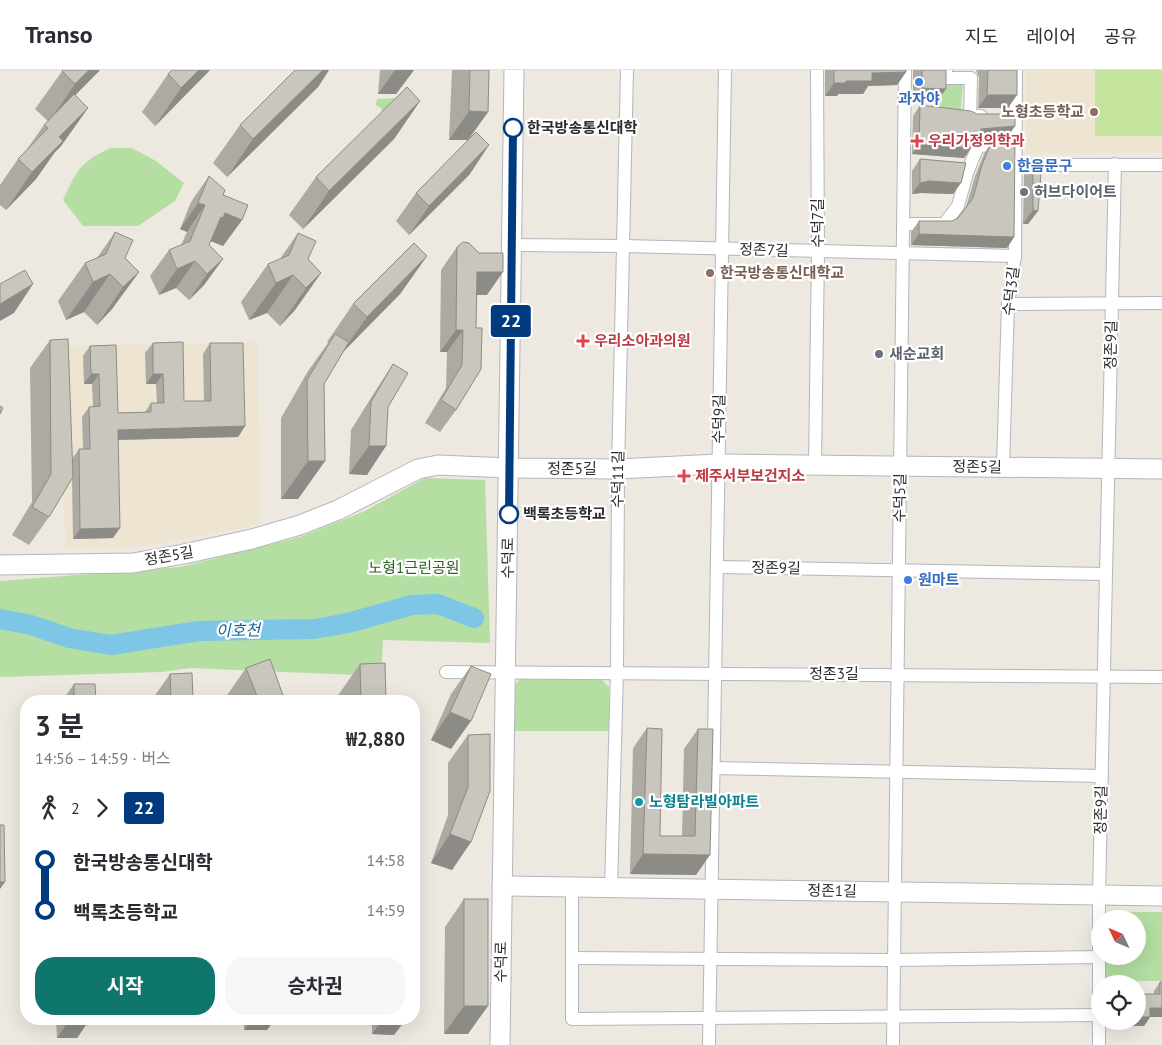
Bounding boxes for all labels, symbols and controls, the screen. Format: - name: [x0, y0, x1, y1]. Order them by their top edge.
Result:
- text: Transo: [25, 19, 93, 50]
- text: 지도: [965, 25, 998, 48]
- text: 레이어: [1026, 25, 1076, 48]
- text: 공유: [1104, 25, 1137, 48]
- marker: 과자야: [913, 76, 925, 88]
- place label: 과자야: [898, 89, 940, 108]
- place label: 노형초등학교: [1001, 102, 1084, 121]
- marker: 노형초등학교: [1088, 106, 1100, 118]
- marker: 한국방송통신대학: [503, 118, 523, 138]
- place label: 한국방송통신대학: [527, 118, 638, 137]
- place label: 우리가정의학과: [928, 131, 1025, 150]
- marker: 우리가정의학과: [910, 134, 924, 148]
- place label: 한음문구: [1017, 156, 1072, 175]
- marker: 한음문구: [1001, 160, 1013, 172]
- place label: 허브다이어트: [1034, 182, 1117, 201]
- marker: 허브다이어트: [1018, 186, 1030, 198]
- street label: 수덕7길: [808, 198, 827, 248]
- street label: 정존7길: [739, 239, 789, 260]
- place label: 한국방송통신대학교: [720, 263, 844, 282]
- street label: 수덕3길: [998, 265, 1023, 317]
- marker: 한국방송통신대학교: [704, 267, 716, 279]
- line badge: 22: [488, 305, 534, 337]
- text: 22: [501, 309, 521, 332]
- street label: 정존9길: [1101, 320, 1120, 370]
- place label: 우리소아과의원: [594, 331, 691, 350]
- marker: 우리소아과의원: [576, 334, 590, 348]
- place label: 새순교회: [889, 344, 944, 363]
- marker: 새순교회: [873, 348, 885, 360]
- street label: 수덕9길: [709, 394, 728, 444]
- street label: 수덕11길: [607, 450, 628, 508]
- street label: 정존5길: [952, 457, 1002, 476]
- street label: 정존5길: [547, 459, 597, 478]
- place label: 제주서부보건지소: [695, 466, 806, 485]
- marker: 제주서부보건지소: [677, 469, 691, 483]
- street label: 수덕5길: [890, 473, 909, 523]
- marker: 백록초등학교: [499, 504, 519, 524]
- place label: 백록초등학교: [523, 504, 606, 523]
- street label: 수덕로: [498, 537, 517, 579]
- street label: 정존5길: [143, 542, 195, 569]
- park label: 노형1근린공원: [369, 558, 459, 577]
- street label: 정존9길: [751, 558, 801, 577]
- place label: 원마트: [918, 570, 960, 589]
- marker: 원마트: [902, 574, 914, 586]
- water label: 이호천: [216, 620, 263, 640]
- street label: 정존3길: [809, 664, 859, 683]
- text: 3 분: [35, 707, 84, 744]
- text: ₩2,880: [346, 727, 405, 751]
- text: 14:56 – 14:59 · 버스: [35, 748, 171, 768]
- street label: 정존9길: [1091, 785, 1110, 835]
- place label: 노형탐라빌아파트: [649, 792, 760, 811]
- icon: walk: [35, 794, 63, 822]
- icon: forward: [88, 794, 116, 822]
- text: 22: [134, 796, 154, 819]
- marker: 노형탐라빌아파트: [633, 796, 645, 808]
- text: 2: [71, 798, 80, 818]
- text: 한국방송통신대학: [73, 850, 213, 874]
- text: 14:58: [367, 850, 405, 870]
- street label: 정존1길: [807, 881, 857, 900]
- text: 백록초등학교: [73, 900, 178, 924]
- text: 14:59: [367, 900, 405, 920]
- north arrow: [1091, 910, 1146, 965]
- map controls: [1091, 910, 1146, 1030]
- street label: 수덕로: [491, 941, 510, 983]
- button: 시작: [35, 957, 215, 1015]
- button: 승차권: [225, 957, 405, 1015]
- button: locate: [1091, 975, 1146, 1030]

